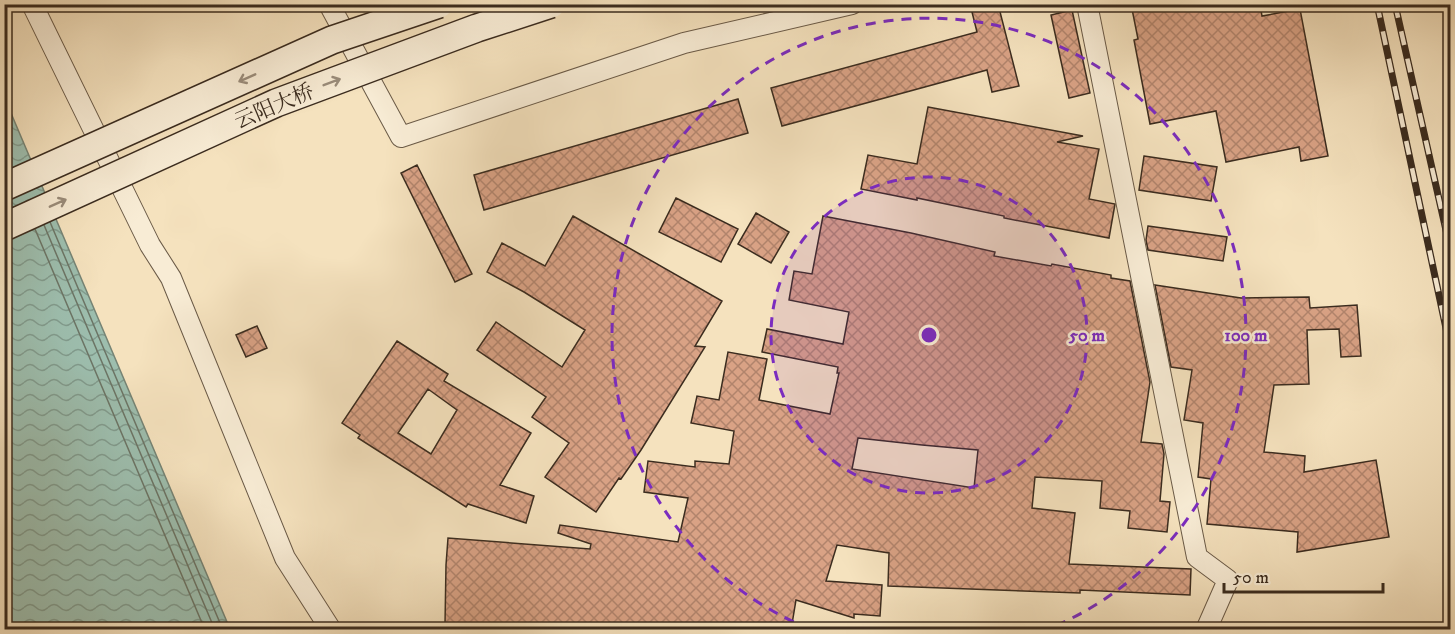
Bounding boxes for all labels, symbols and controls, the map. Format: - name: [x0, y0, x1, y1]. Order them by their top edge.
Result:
- one-way arrow: [239, 73, 257, 85]
- one-way arrow: [323, 76, 341, 87]
- street label: 云阳大桥: [231, 79, 318, 135]
- one-way arrow: [48, 196, 66, 208]
- centre of rings: [919, 325, 939, 345]
- text: 50 m: [1068, 325, 1105, 347]
- text: 100 m: [1224, 325, 1268, 347]
- scale bar: [1224, 556, 1383, 594]
- text: 50 m: [1233, 567, 1269, 589]

